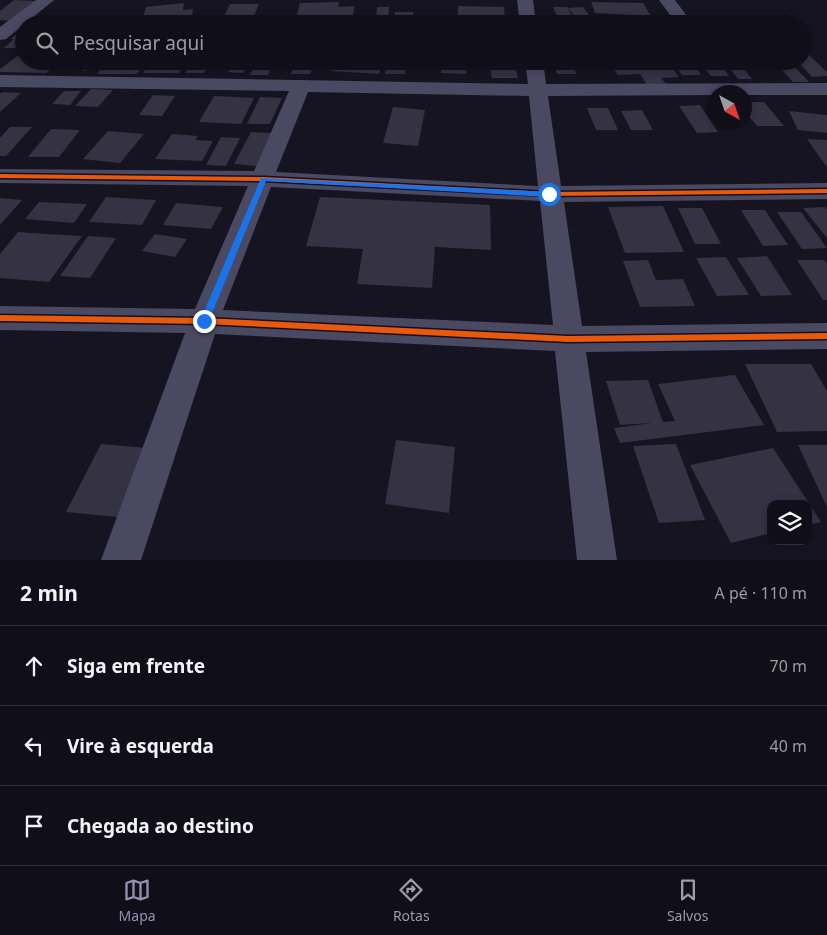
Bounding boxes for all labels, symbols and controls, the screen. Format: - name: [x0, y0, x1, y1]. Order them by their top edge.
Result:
- search box: [15, 15, 812, 70]
- icon: search: [33, 29, 61, 57]
- text: Pesquisar aqui: [73, 30, 204, 56]
- north arrow: [707, 85, 752, 130]
- route start: [538, 183, 561, 206]
- route end: [193, 310, 216, 333]
- map controls: [767, 500, 812, 545]
- button: layers: [767, 500, 812, 545]
- text: 2 min: [20, 579, 78, 607]
- text: A pé · 110 m: [715, 582, 807, 604]
- icon: ahead: [20, 652, 48, 680]
- text: Siga em frente: [67, 653, 205, 679]
- text: 70 m: [770, 655, 807, 677]
- icon: left: [20, 732, 48, 760]
- text: Vire à esquerda: [67, 733, 214, 759]
- text: 40 m: [770, 735, 807, 757]
- icon: arrive: [20, 812, 48, 840]
- text: Chegada ao destino: [67, 813, 254, 839]
- tab: Mapa: [119, 876, 156, 925]
- tab: Rotas: [393, 876, 430, 925]
- tab: Salvos: [667, 876, 708, 925]

